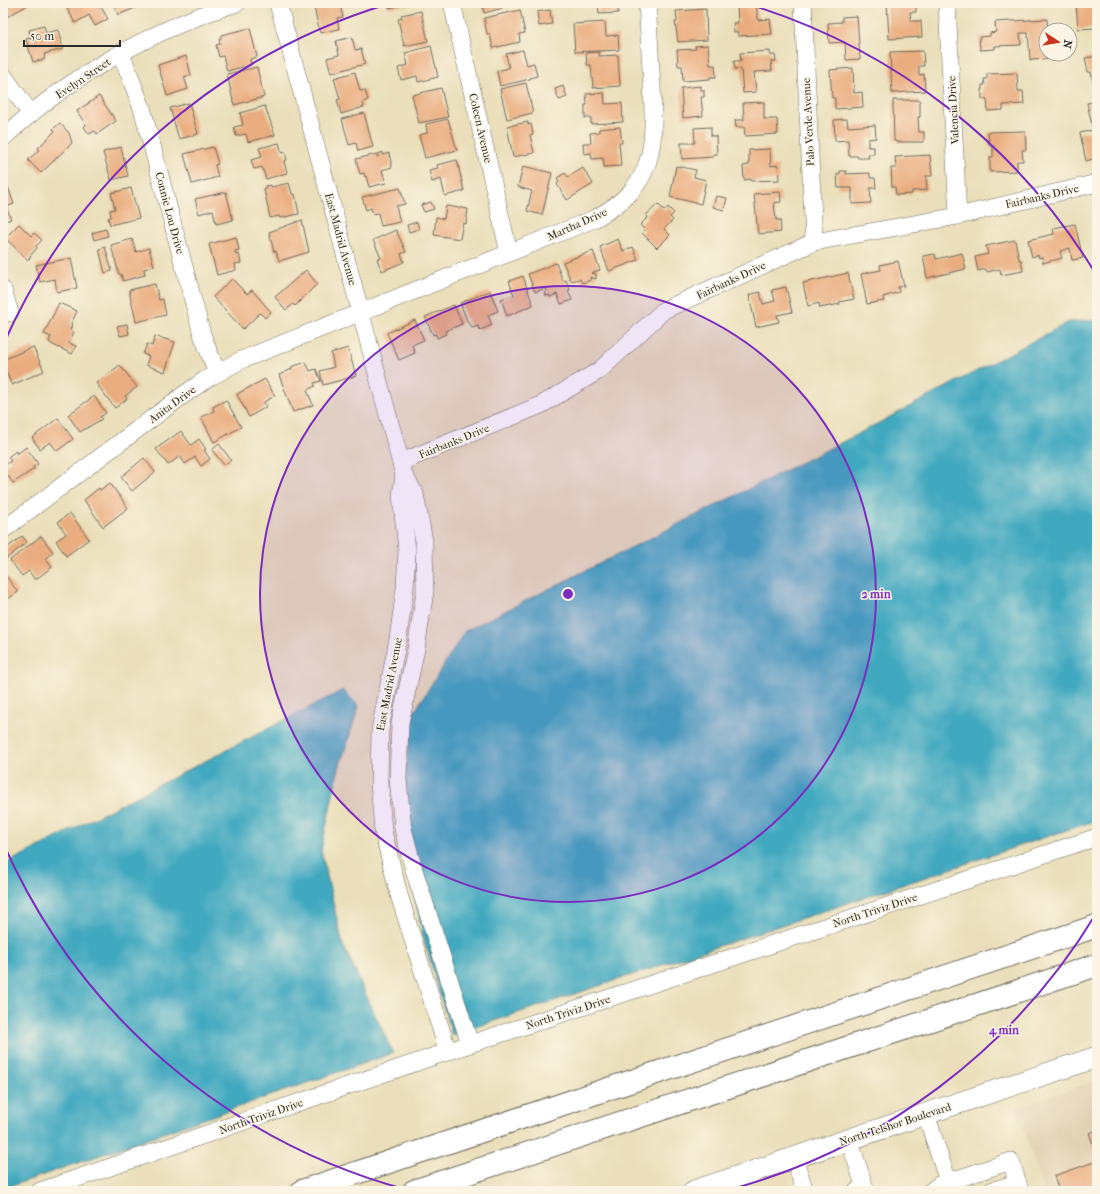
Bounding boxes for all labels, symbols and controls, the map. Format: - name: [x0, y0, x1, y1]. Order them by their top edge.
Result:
- scale bar: [24, 22, 120, 48]
- north arrow: [1038, 22, 1078, 62]
- text: 50 m: [30, 29, 54, 43]
- text: N: [1060, 39, 1075, 50]
- street label: Evelyn Street: [53, 55, 113, 102]
- street label: Valencia Drive: [945, 75, 962, 146]
- street label: Palo Verde Avenue: [800, 77, 817, 166]
- street label: Coleen Avenue: [466, 92, 495, 165]
- street label: Connie Lou Drive: [152, 171, 187, 256]
- street label: Fairbanks Drive: [1004, 182, 1081, 211]
- street label: East Madrid Avenue: [322, 192, 359, 287]
- street label: Martha Drive: [545, 205, 610, 243]
- street label: Fairbanks Drive: [694, 258, 768, 302]
- street label: Anita Drive: [145, 383, 199, 426]
- street label: Fairbanks Drive: [417, 421, 492, 462]
- centre of rings: [561, 587, 575, 601]
- text: 2 min: [861, 587, 892, 601]
- street label: East Madrid Avenue: [374, 636, 405, 732]
- street label: North Triviz Drive: [831, 891, 920, 930]
- street label: North Triviz Drive: [524, 993, 613, 1032]
- text: 4 min: [988, 1023, 1020, 1038]
- street label: North Triviz Drive: [217, 1096, 305, 1137]
- street label: North Telshor Boulevard: [838, 1100, 954, 1149]

